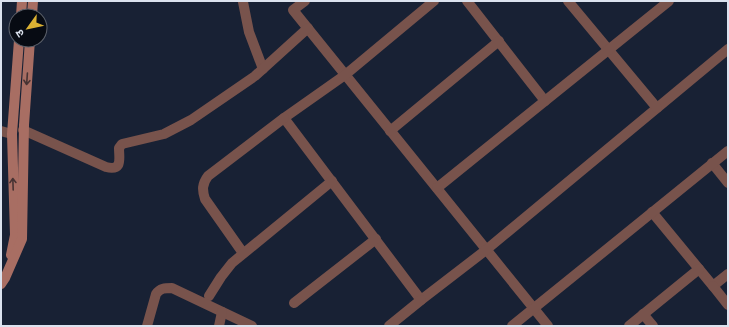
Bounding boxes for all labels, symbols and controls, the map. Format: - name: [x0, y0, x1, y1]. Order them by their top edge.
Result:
- north arrow: [8, 8, 48, 48]
- text: उ: [13, 27, 26, 39]
- one-way arrow: [23, 72, 30, 85]
- one-way arrow: [10, 178, 17, 191]

